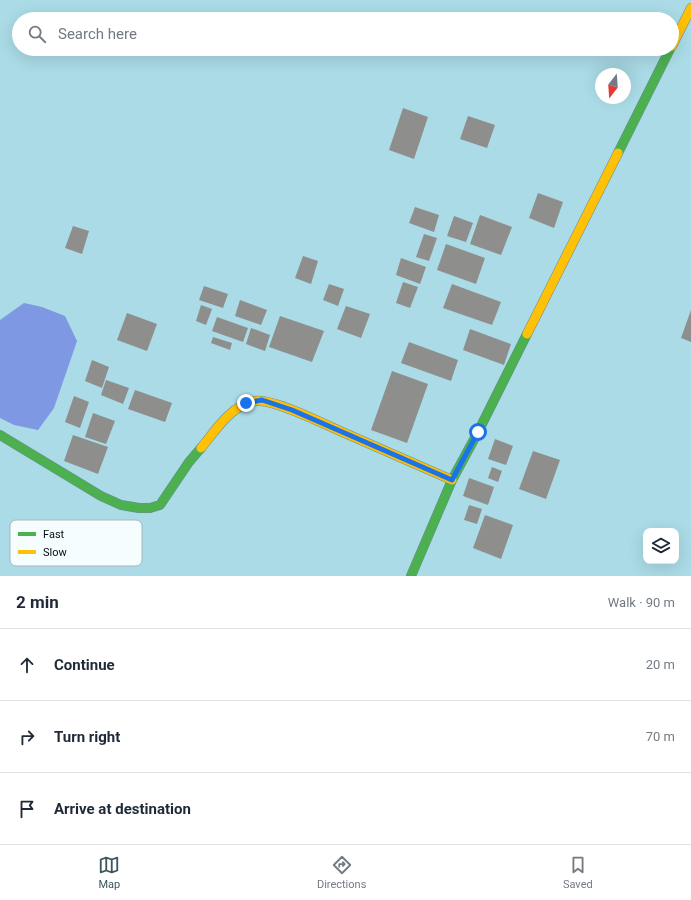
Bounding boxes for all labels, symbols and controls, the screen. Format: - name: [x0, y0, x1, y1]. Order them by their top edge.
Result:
- search box: [12, 12, 679, 56]
- icon: search: [26, 23, 48, 45]
- text: Search here: [58, 25, 137, 43]
- north arrow: [595, 68, 631, 104]
- route end: [237, 394, 255, 412]
- route start: [469, 423, 487, 441]
- legend: [10, 520, 142, 566]
- text: Fast: [43, 528, 65, 541]
- map controls: [643, 528, 679, 564]
- button: layers: [643, 528, 679, 564]
- text: Slow: [43, 546, 67, 559]
- text: 2 min: [16, 592, 59, 612]
- text: Walk · 90 m: [608, 595, 675, 610]
- icon: ahead: [16, 654, 38, 676]
- text: Continue: [54, 656, 115, 674]
- text: 20 m: [646, 657, 675, 672]
- icon: right: [16, 726, 38, 748]
- text: Turn right: [54, 728, 120, 746]
- text: 70 m: [646, 729, 675, 744]
- icon: arrive: [16, 798, 38, 820]
- text: Arrive at destination: [54, 800, 191, 818]
- tab: Map: [98, 854, 120, 891]
- tab: Directions: [317, 854, 366, 891]
- tab: Saved: [563, 854, 593, 891]

